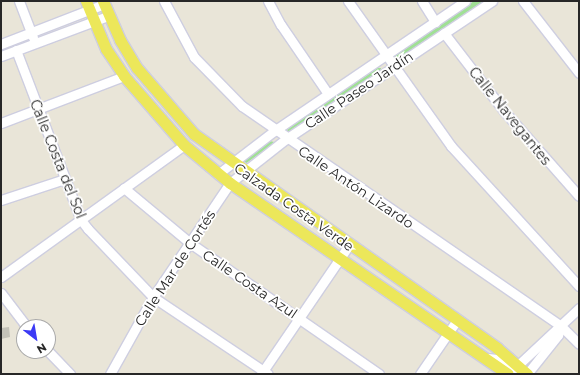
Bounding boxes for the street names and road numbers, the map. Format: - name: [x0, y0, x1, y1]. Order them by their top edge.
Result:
- street label: Calle Paseo Jardín: [302, 48, 416, 132]
- street label: Calle Navegantes: [465, 64, 555, 168]
- street label: Calle Costa del Sol: [26, 97, 90, 221]
- street label: Calle Antón Lizardo: [295, 142, 417, 232]
- street label: Calzada Costa Verde: [231, 159, 357, 255]
- street label: Calle Mar de Cortés: [131, 207, 219, 329]
- street label: Calle Costa Azul: [199, 246, 301, 322]

